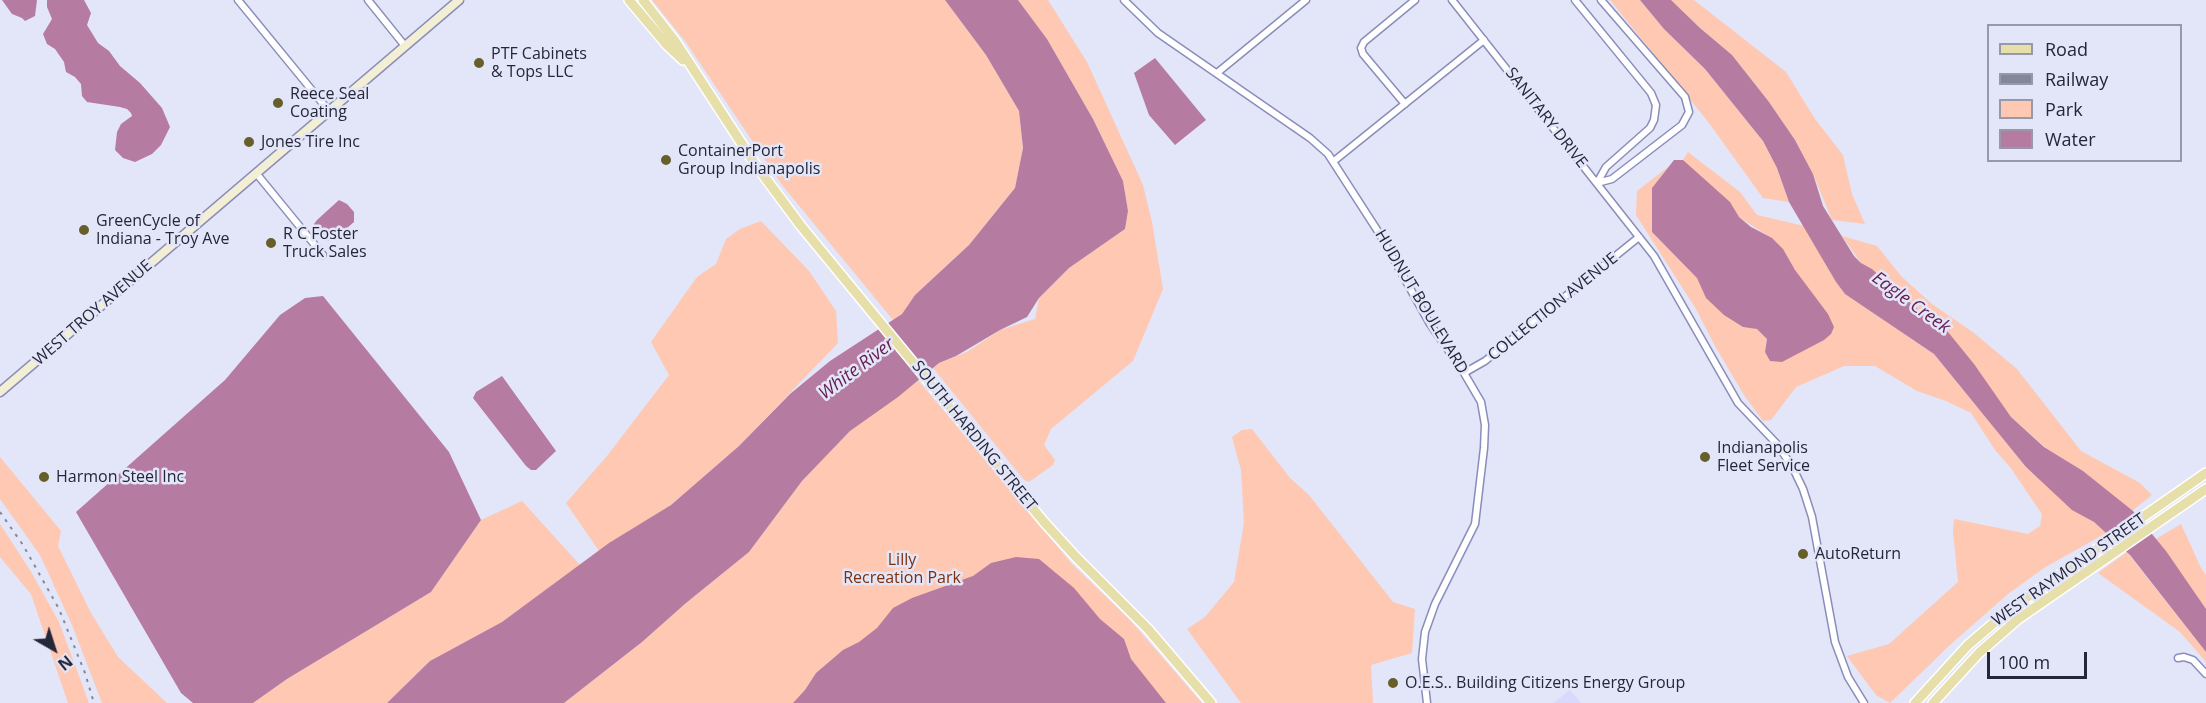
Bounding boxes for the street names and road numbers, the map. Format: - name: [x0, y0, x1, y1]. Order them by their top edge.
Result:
- street label: SANITARY DRIVE: [1501, 64, 1591, 172]
- street label: HUDNUT BOULEVARD: [1370, 227, 1472, 377]
- street label: COLLECTION AVENUE: [1484, 249, 1622, 365]
- street label: WEST TROY AVENUE: [30, 256, 156, 370]
- street label: SOUTH HARDING STREET: [908, 357, 1040, 515]
- street label: WEST RAYMOND STREET: [1989, 510, 2149, 630]

